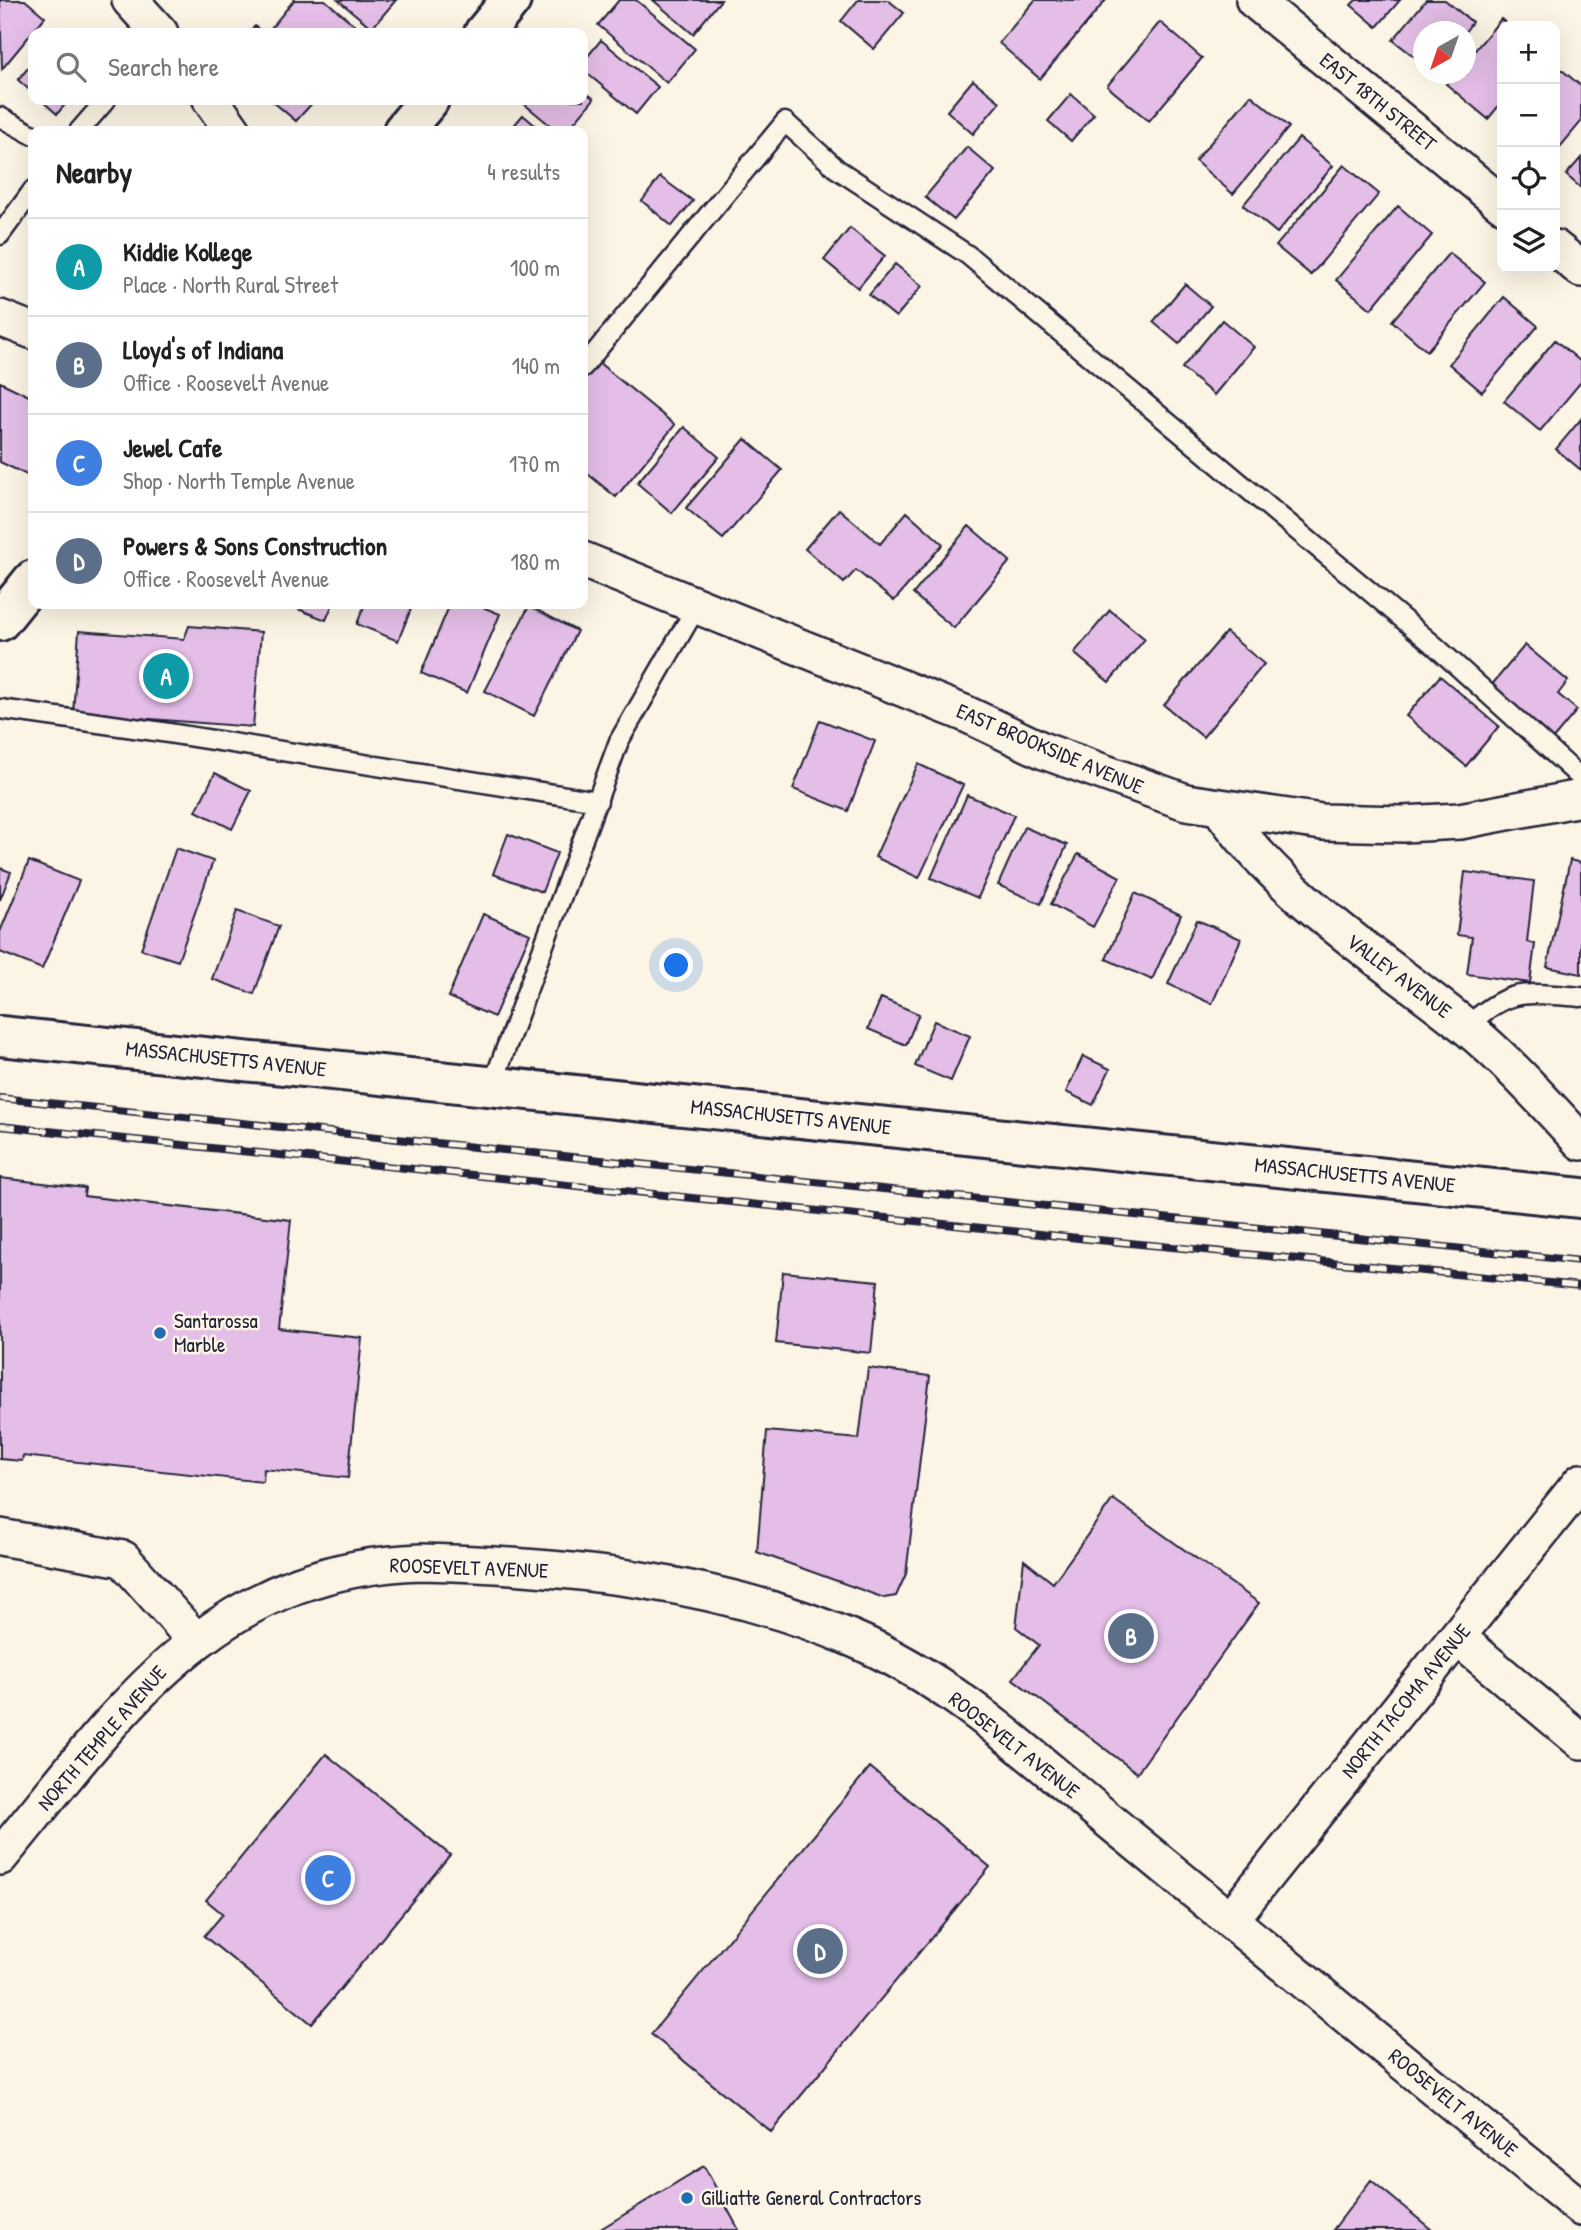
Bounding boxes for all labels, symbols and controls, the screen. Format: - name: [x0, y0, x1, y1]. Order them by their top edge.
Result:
- north arrow: [1413, 21, 1476, 84]
- map controls: [1497, 21, 1560, 273]
- button: +: [1497, 21, 1560, 84]
- search box: [28, 28, 588, 105]
- street label: EAST 18TH STREET: [1314, 46, 1444, 158]
- icon: search: [52, 48, 90, 86]
- text: Search here: [108, 49, 219, 84]
- button: −: [1497, 84, 1560, 147]
- button: locate: [1497, 147, 1560, 210]
- text: Nearby: [56, 152, 132, 192]
- text: 4 results: [487, 156, 560, 187]
- button: layers: [1497, 210, 1560, 273]
- text: Kiddie Kollege: [123, 234, 252, 269]
- text: A: [73, 252, 85, 283]
- text: 100 m: [510, 252, 560, 283]
- text: Place · North Rural Street: [123, 269, 338, 300]
- text: Lloyd's of Indiana: [123, 332, 283, 367]
- text: B: [73, 350, 85, 381]
- text: 140 m: [512, 350, 560, 381]
- text: Office · Roosevelt Avenue: [123, 367, 329, 398]
- text: Jewel Cafe: [123, 430, 222, 465]
- text: C: [73, 448, 85, 479]
- text: 170 m: [509, 448, 560, 479]
- text: Shop · North Temple Avenue: [123, 465, 355, 496]
- text: Powers & Sons Construction: [123, 528, 387, 563]
- text: D: [74, 546, 84, 577]
- text: 180 m: [510, 546, 560, 577]
- text: Office · Roosevelt Avenue: [123, 563, 329, 594]
- pin: A: [143, 650, 189, 702]
- street label: EAST BROOKSIDE AVENUE: [952, 696, 1148, 801]
- street label: VALLEY AVENUE: [1341, 927, 1458, 1025]
- your location: [659, 948, 693, 982]
- street label: MASSACHUSETTS AVENUE: [124, 1034, 328, 1083]
- street label: MASSACHUSETTS AVENUE: [689, 1092, 893, 1141]
- street label: MASSACHUSETTS AVENUE: [1253, 1150, 1457, 1199]
- place label: Santarossa Marble: [174, 1306, 258, 1359]
- marker: Santarossa Marble: [152, 1325, 168, 1341]
- street label: ROOSEVELT AVENUE: [389, 1550, 549, 1585]
- pin: B: [1108, 1610, 1154, 1662]
- street label: NORTH TACOMA AVENUE: [1334, 1617, 1477, 1784]
- street label: NORTH TEMPLE AVENUE: [30, 1659, 173, 1817]
- street label: ROOSEVELT AVENUE: [943, 1684, 1086, 1805]
- pin: C: [305, 1852, 351, 1904]
- pin: D: [797, 1925, 843, 1977]
- street label: ROOSEVELT AVENUE: [1383, 2041, 1524, 2164]
- place label: Gilliatte General Contractors: [701, 2183, 921, 2212]
- marker: Gilliatte General Contractors: [679, 2190, 695, 2206]

